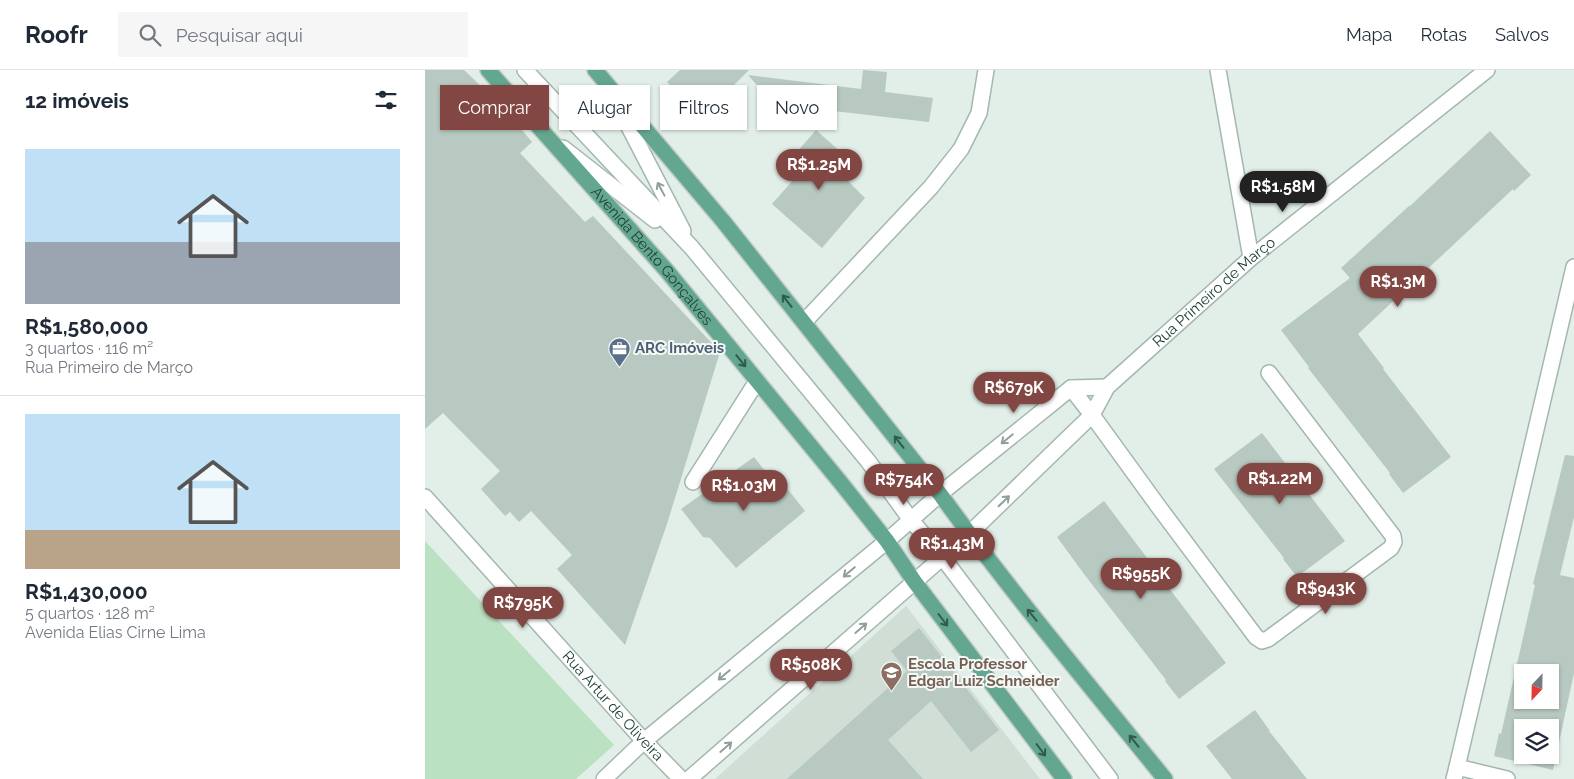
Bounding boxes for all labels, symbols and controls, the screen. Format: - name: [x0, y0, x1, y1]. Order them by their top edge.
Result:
- search box: [118, 12, 468, 57]
- text: Roofr: [25, 20, 88, 49]
- icon: search: [136, 21, 164, 49]
- text: Pesquisar aqui: [176, 24, 303, 46]
- text: Mapa: [1346, 24, 1392, 45]
- text: Rotas: [1420, 24, 1467, 45]
- text: Salvos: [1495, 24, 1549, 45]
- chip: Comprar: [440, 85, 549, 130]
- chip: Alugar: [559, 85, 650, 130]
- chip: Filtros: [660, 85, 747, 130]
- chip: Novo: [757, 85, 837, 130]
- icon: filters: [372, 86, 400, 114]
- text: 12 imóveis: [25, 88, 129, 113]
- pin: R$1.25M: [773, 148, 865, 191]
- text: R$1.25M: [787, 155, 851, 174]
- pin: R$1.58M: [1237, 170, 1329, 213]
- text: R$1.58M: [1251, 177, 1315, 196]
- icon: home: [168, 181, 258, 271]
- one-way arrow: [656, 182, 666, 197]
- street label: Avenida Bento Gonçalves: [587, 183, 717, 329]
- street label: Rua Primeiro de Março: [1149, 233, 1279, 351]
- pin: R$1.3M: [1357, 266, 1439, 308]
- text: R$1.3M: [1370, 272, 1426, 291]
- one-way arrow: [781, 295, 792, 308]
- text: R$1,580,000: [25, 314, 148, 339]
- office icon: ARC Imóveis: [607, 336, 631, 367]
- text: 3 quartos · 116 m²: [25, 339, 153, 358]
- place label: ARC Imóveis: [635, 339, 724, 357]
- one-way arrow: [735, 354, 746, 367]
- text: Rua Primeiro de Março: [25, 358, 193, 377]
- pin: R$679K: [973, 372, 1055, 414]
- text: R$679K: [984, 378, 1044, 397]
- one-way arrow: [1001, 434, 1014, 445]
- one-way arrow: [893, 436, 904, 449]
- icon: home: [168, 447, 258, 537]
- pin: R$1.22M: [1234, 462, 1326, 505]
- pin: R$754K: [863, 464, 945, 506]
- text: R$1.22M: [1248, 469, 1312, 488]
- pin: R$1.03M: [698, 470, 790, 512]
- text: R$754K: [875, 470, 933, 489]
- text: R$1.03M: [712, 476, 776, 495]
- one-way arrow: [998, 494, 1010, 507]
- pin: R$1.43M: [906, 528, 998, 570]
- text: R$1.43M: [920, 534, 984, 553]
- pin: R$955K: [1100, 558, 1182, 600]
- text: R$955K: [1112, 564, 1170, 583]
- one-way arrow: [843, 566, 856, 577]
- pin: R$943K: [1285, 572, 1367, 615]
- text: R$1,430,000: [25, 579, 148, 604]
- text: R$943K: [1297, 579, 1355, 598]
- pin: R$795K: [482, 586, 564, 629]
- text: R$795K: [494, 593, 552, 612]
- text: 5 quartos · 128 m²: [25, 604, 155, 623]
- one-way arrow: [1027, 608, 1038, 621]
- one-way arrow: [938, 613, 949, 626]
- one-way arrow: [854, 622, 867, 634]
- text: Avenida Elias Cirne Lima: [25, 623, 206, 642]
- street label: Rua Artur de Oliveira: [559, 647, 667, 765]
- pin: R$508K: [770, 648, 852, 691]
- text: R$508K: [781, 655, 841, 674]
- place label: Escola Professor Edgar Luiz Schneider: [908, 655, 1060, 690]
- school or university icon: Escola Professor Edgar Luiz Schneider: [880, 661, 904, 692]
- north arrow: [1514, 664, 1559, 709]
- map controls: [1514, 664, 1559, 764]
- one-way arrow: [718, 670, 731, 681]
- button: layers: [1514, 719, 1559, 764]
- one-way arrow: [1129, 735, 1140, 748]
- one-way arrow: [719, 741, 732, 753]
- one-way arrow: [1036, 743, 1047, 756]

